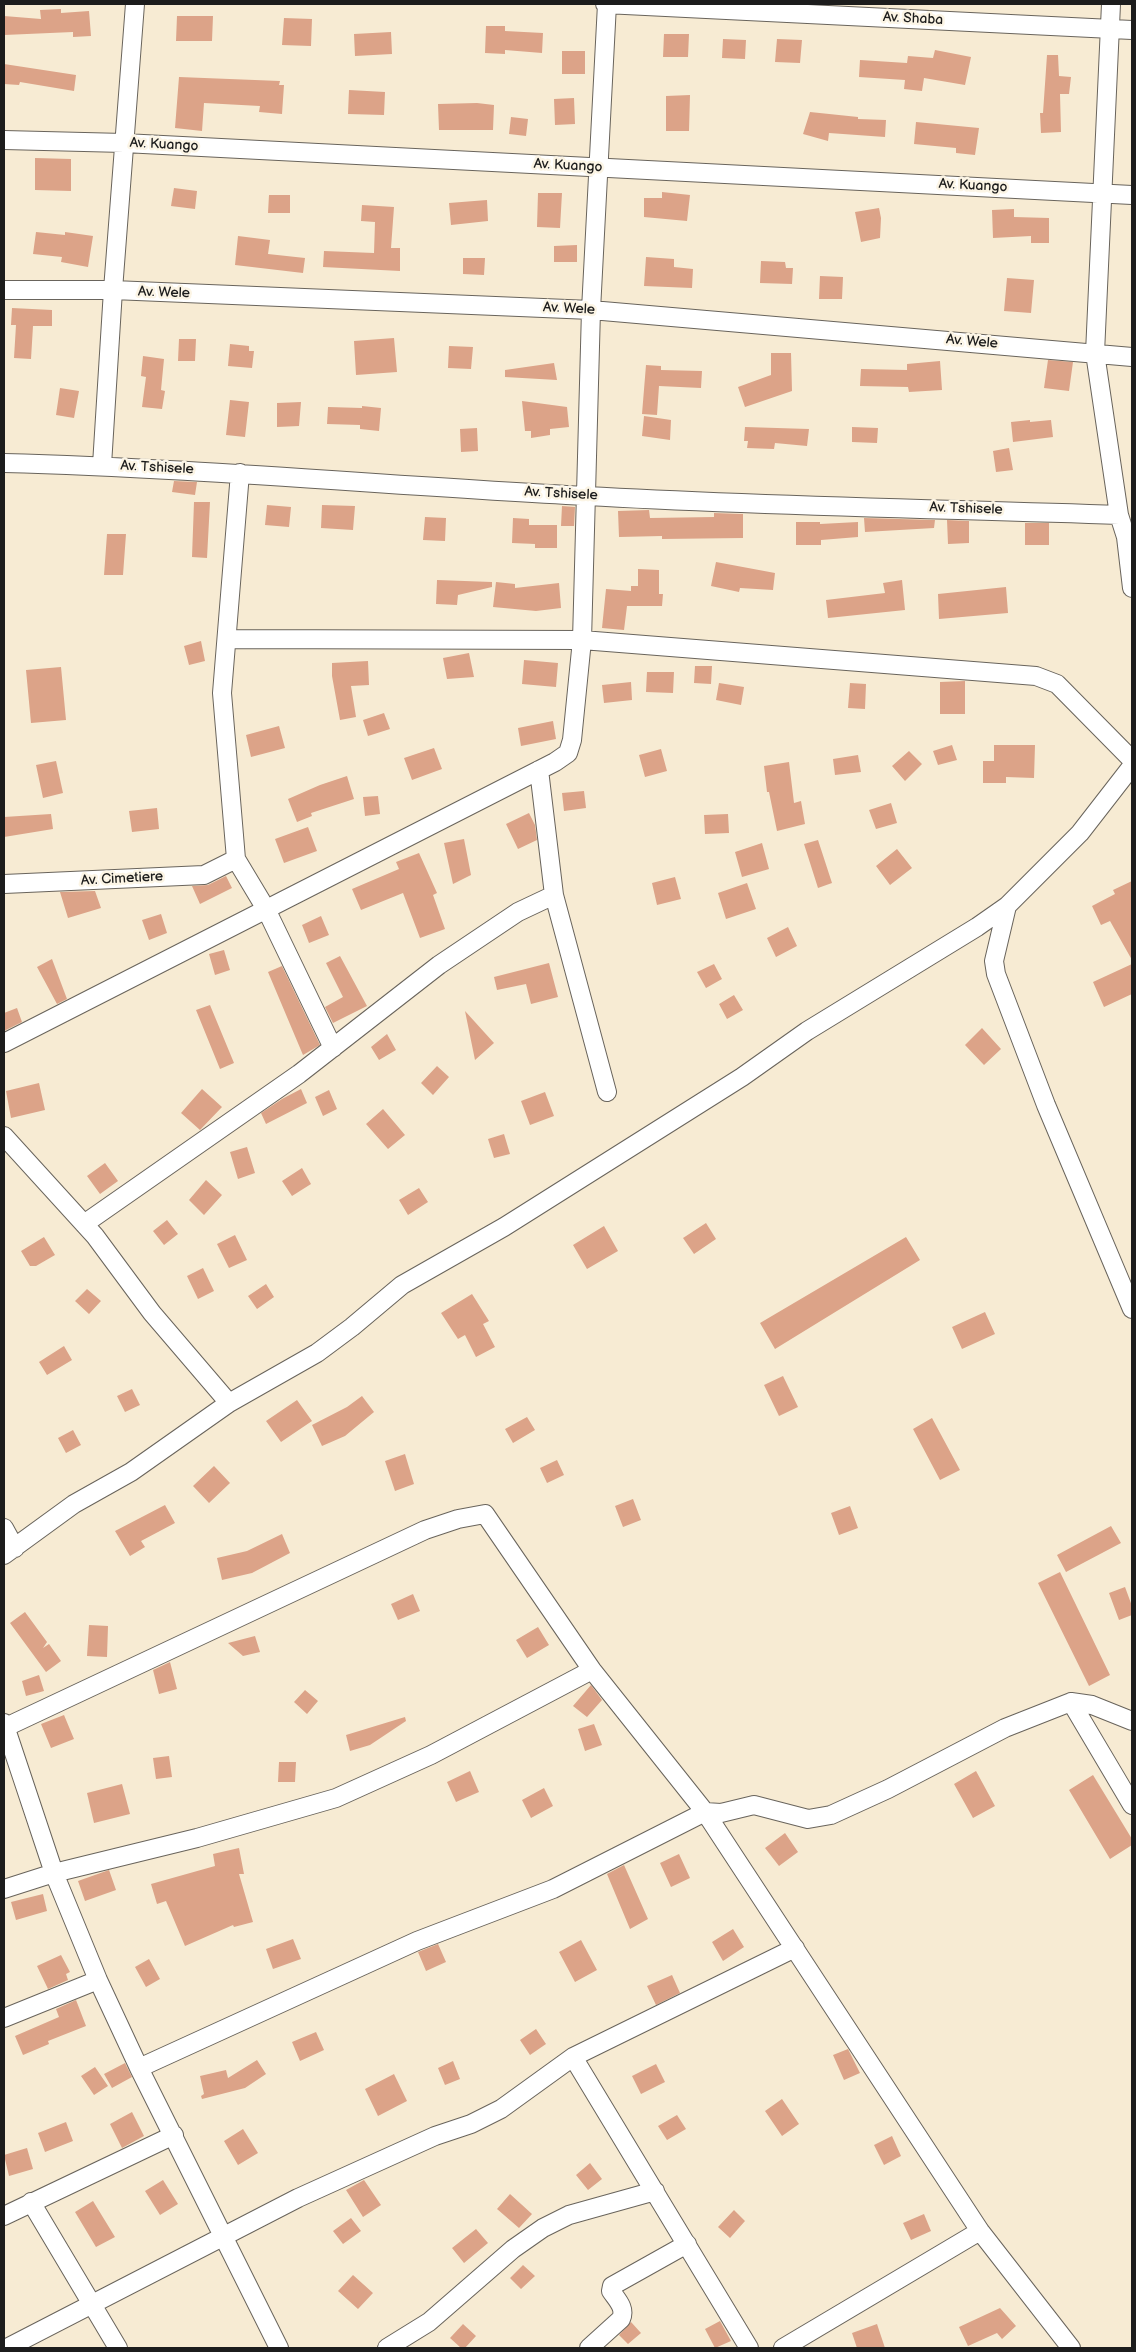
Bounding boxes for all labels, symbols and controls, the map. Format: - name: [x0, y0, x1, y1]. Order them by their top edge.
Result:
- street label: Av. Shaba: [882, 9, 944, 29]
- street label: Av. Kuango: [129, 135, 199, 155]
- street label: Av. Kuango: [533, 156, 603, 176]
- street label: Av. Kuango: [938, 176, 1008, 196]
- street label: Av. Wele: [138, 284, 190, 302]
- street label: Av. Wele: [543, 299, 595, 319]
- street label: Av. Wele: [945, 331, 999, 353]
- street label: Av. Tshisele: [120, 458, 194, 478]
- street label: Av. Tshisele: [524, 484, 598, 504]
- street label: Av. Tshisele: [929, 499, 1003, 519]
- street label: Av. Cimetiere: [80, 868, 164, 890]

